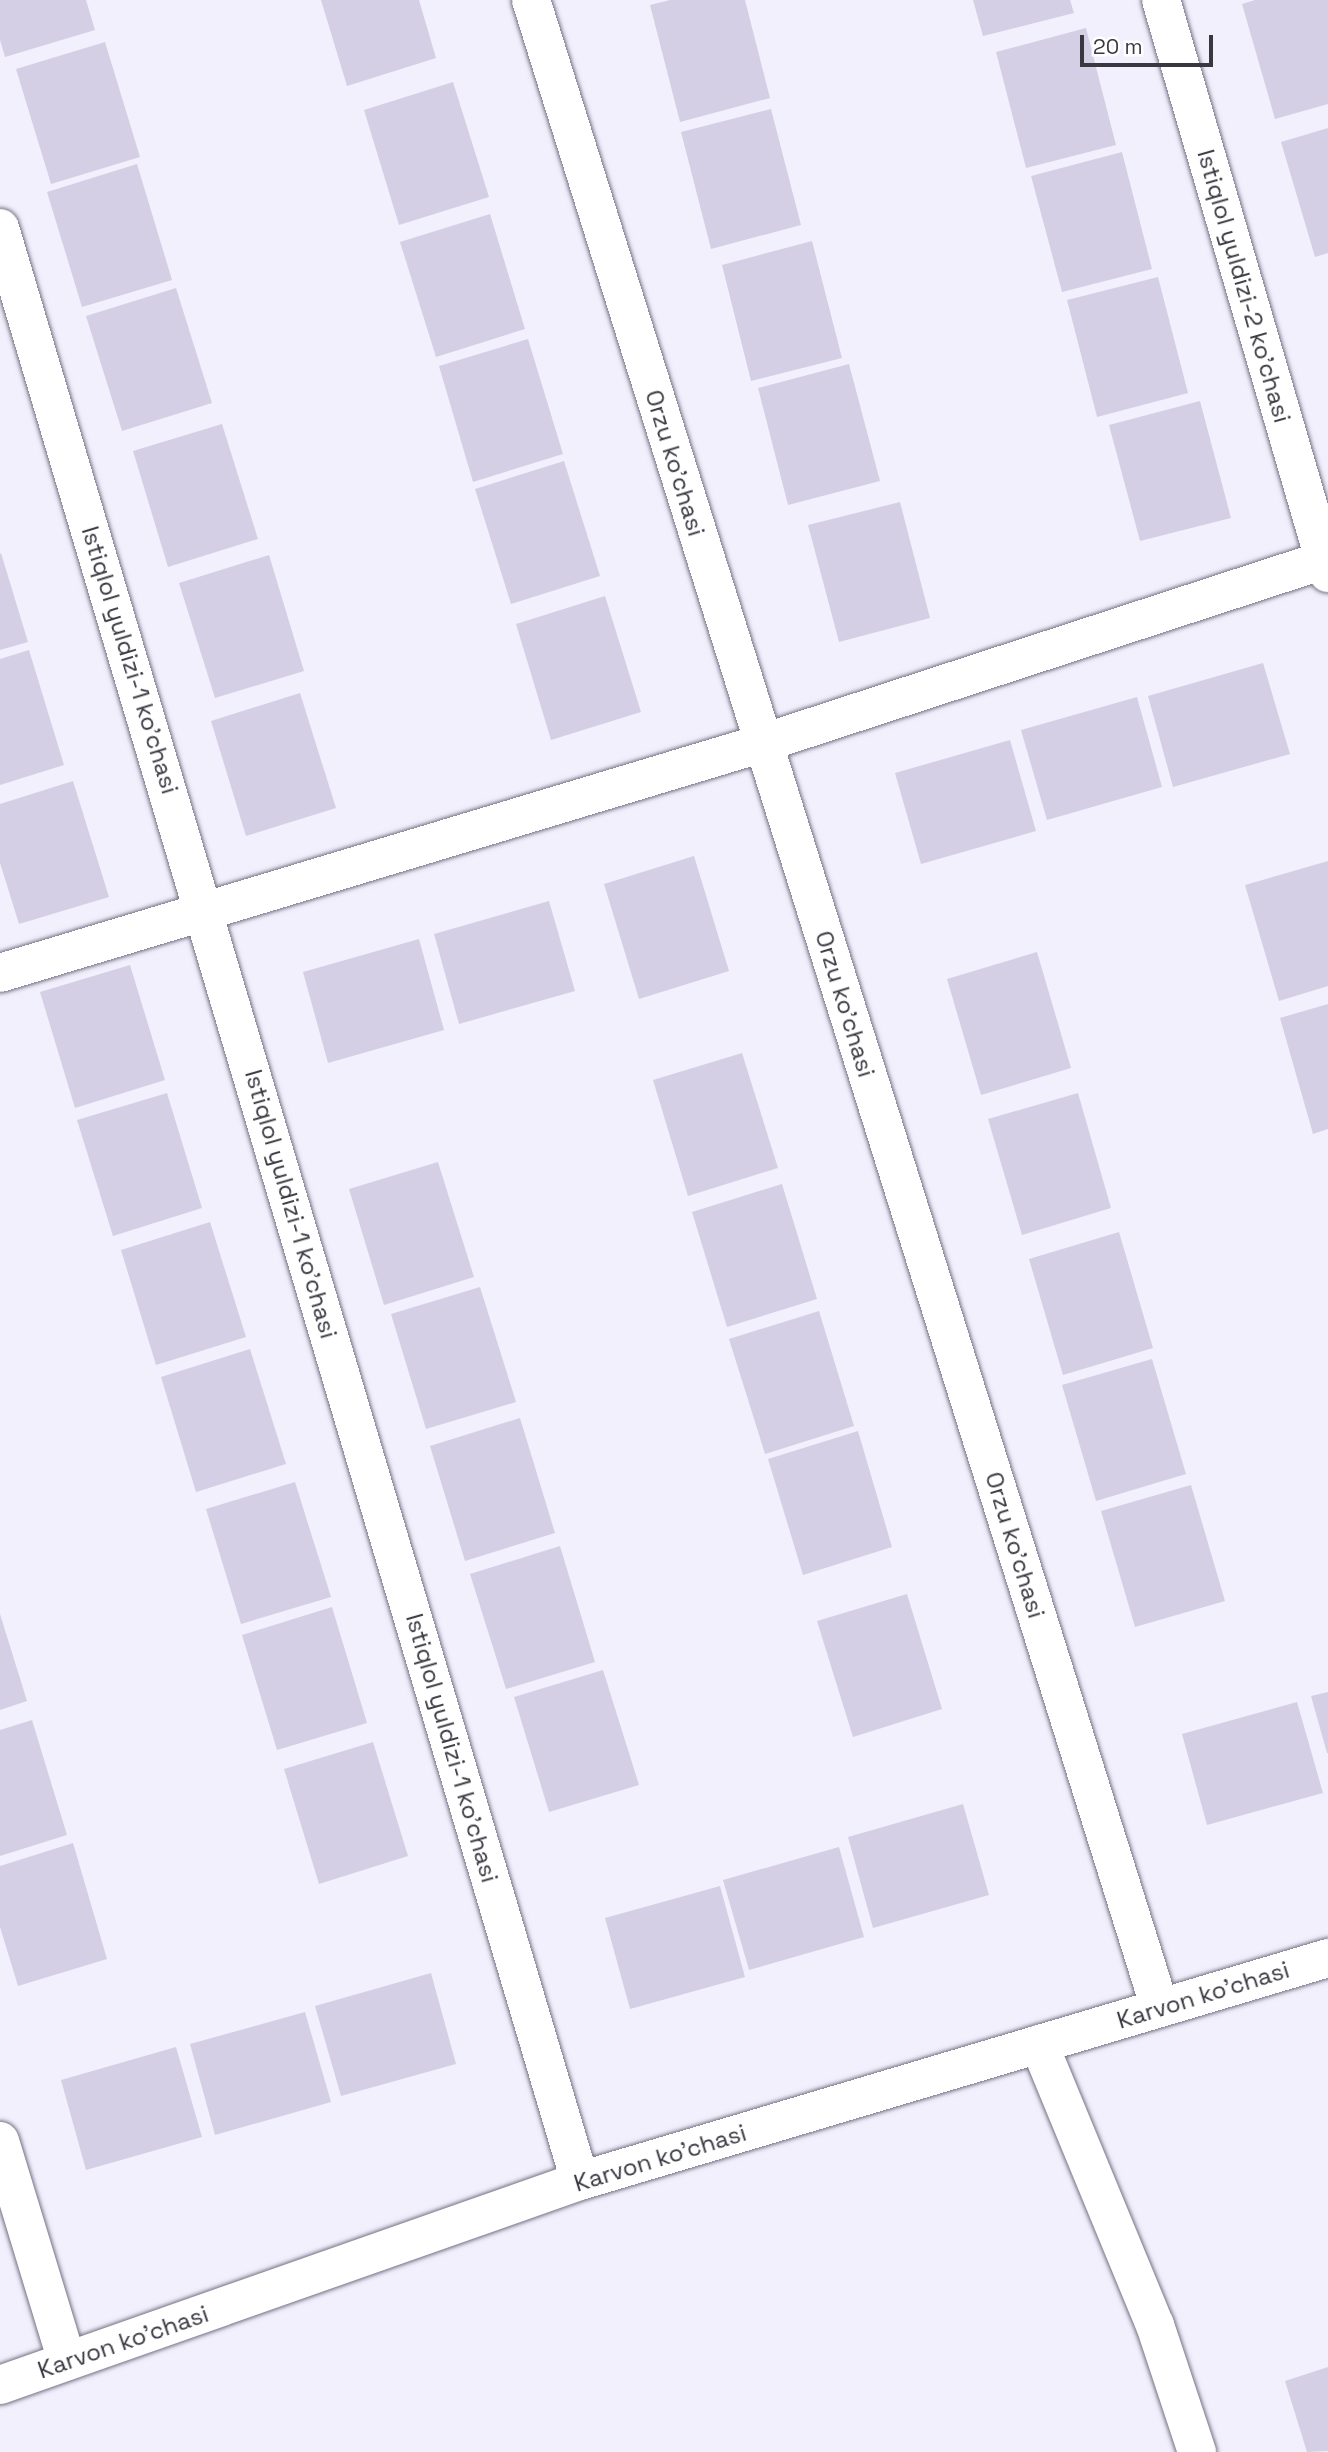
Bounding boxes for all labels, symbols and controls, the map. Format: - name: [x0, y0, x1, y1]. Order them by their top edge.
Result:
- scale bar: [1083, 21, 1216, 65]
- text: 20 m: [1093, 33, 1143, 60]
- street label: Istiqlol yuldizi-2 ko'chasi: [1191, 146, 1297, 426]
- street label: Orzu ko'chasi: [639, 386, 711, 540]
- street label: Istiqlol yuldizi-1 ko'chasi: [76, 523, 184, 797]
- street label: Orzu ko'chasi: [809, 927, 881, 1081]
- street label: Istiqlol yuldizi-1 ko'chasi: [239, 1066, 343, 1342]
- street label: Orzu ko'chasi: [979, 1468, 1051, 1622]
- street label: Istiqlol yuldizi-1 ko'chasi: [400, 1610, 504, 1886]
- street label: Karvon ko'chasi: [1113, 1955, 1293, 2035]
- street label: Karvon ko'chasi: [570, 2118, 750, 2198]
- street label: Karvon ko'chasi: [34, 2299, 212, 2385]

